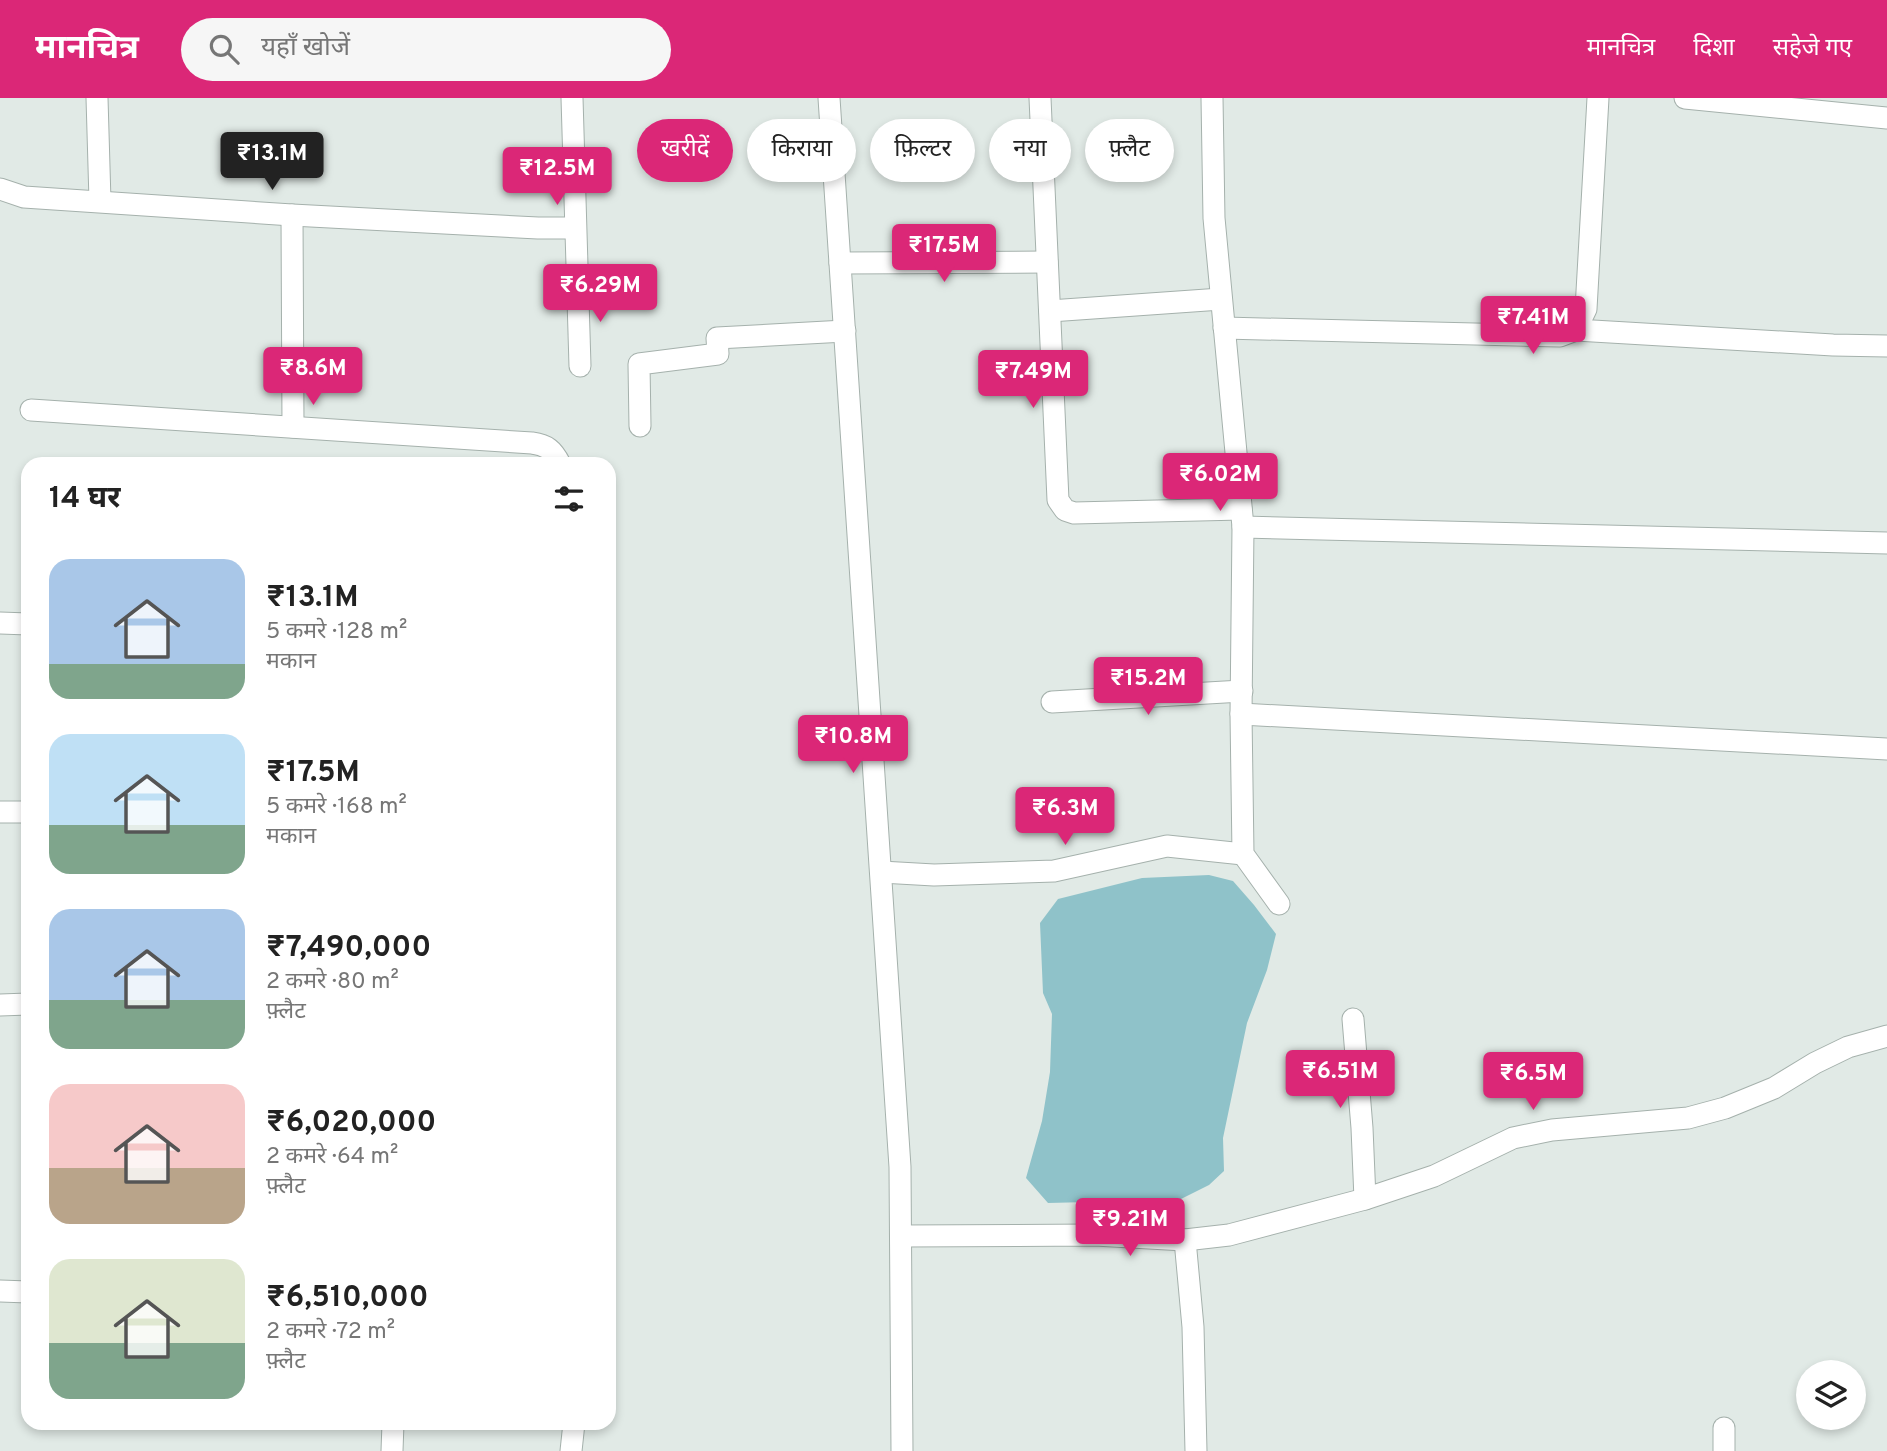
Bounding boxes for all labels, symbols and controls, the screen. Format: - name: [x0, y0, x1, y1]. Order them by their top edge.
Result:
- search box: [181, 18, 671, 81]
- text: मानचित्र: [35, 29, 139, 71]
- icon: search: [205, 30, 243, 68]
- text: यहाँ खोजें: [261, 32, 350, 65]
- text: मानचित्र: [1587, 34, 1655, 64]
- text: दिशा: [1693, 34, 1735, 64]
- text: सहेजे गए: [1773, 34, 1852, 64]
- chip: खरीदें: [637, 119, 733, 182]
- chip: किराया: [747, 119, 856, 182]
- chip: फ़िल्टर: [870, 119, 975, 182]
- chip: नया: [989, 119, 1071, 182]
- chip: फ़्लैट: [1085, 119, 1174, 182]
- pin: ₹13.1M: [215, 132, 329, 192]
- text: ₹13.1M: [237, 140, 307, 169]
- pin: ₹12.5M: [500, 148, 614, 207]
- text: ₹12.5M: [519, 155, 595, 184]
- pin: ₹17.5M: [887, 225, 1001, 284]
- text: ₹17.5M: [908, 232, 980, 261]
- pin: ₹6.29M: [543, 264, 657, 324]
- text: ₹6.29M: [559, 272, 641, 301]
- pin: ₹7.41M: [1476, 296, 1590, 356]
- text: ₹7.41M: [1497, 304, 1569, 333]
- pin: ₹8.6M: [264, 348, 362, 407]
- pin: ₹7.49M: [976, 350, 1090, 410]
- text: ₹8.6M: [279, 355, 347, 384]
- text: ₹7.49M: [994, 358, 1072, 387]
- pin: ₹6.02M: [1163, 454, 1277, 513]
- text: ₹6.02M: [1179, 461, 1261, 490]
- icon: filters: [550, 480, 588, 518]
- text: 14 घर: [49, 481, 120, 518]
- text: ₹13.1M: [266, 580, 359, 617]
- icon: home: [105, 587, 189, 671]
- text: 5 कमरे · 128 m²: [266, 618, 407, 647]
- text: मकान: [266, 648, 316, 677]
- pin: ₹15.2M: [1091, 658, 1205, 717]
- text: ₹15.2M: [1110, 665, 1186, 694]
- pin: ₹10.8M: [796, 716, 910, 775]
- text: ₹10.8M: [814, 723, 892, 752]
- text: ₹17.5M: [266, 755, 360, 792]
- icon: home: [105, 762, 189, 846]
- pin: ₹6.3M: [1016, 788, 1114, 847]
- text: 5 कमरे · 168 m²: [266, 793, 407, 822]
- text: ₹6.3M: [1031, 795, 1099, 824]
- text: मकान: [266, 823, 316, 852]
- text: ₹7,490,000: [266, 930, 431, 967]
- icon: home: [105, 937, 189, 1021]
- text: 2 कमरे · 80 m²: [266, 968, 399, 997]
- text: फ़्लैट: [266, 998, 306, 1027]
- pin: ₹6.51M: [1283, 1051, 1397, 1110]
- pin: ₹6.5M: [1484, 1052, 1582, 1112]
- text: ₹6.51M: [1302, 1058, 1378, 1087]
- text: ₹6.5M: [1499, 1060, 1567, 1089]
- text: ₹6,020,000: [266, 1105, 436, 1142]
- icon: home: [105, 1112, 189, 1196]
- text: 2 कमरे · 64 m²: [266, 1143, 398, 1172]
- text: फ़्लैट: [266, 1173, 306, 1202]
- pin: ₹9.21M: [1073, 1198, 1187, 1258]
- text: ₹9.21M: [1092, 1206, 1168, 1235]
- text: ₹6,510,000: [266, 1280, 429, 1317]
- icon: home: [105, 1287, 189, 1371]
- text: 2 कमरे · 72 m²: [266, 1318, 395, 1347]
- text: फ़्लैट: [266, 1348, 306, 1377]
- map controls: [1796, 1360, 1866, 1430]
- button: layers: [1796, 1360, 1866, 1430]

